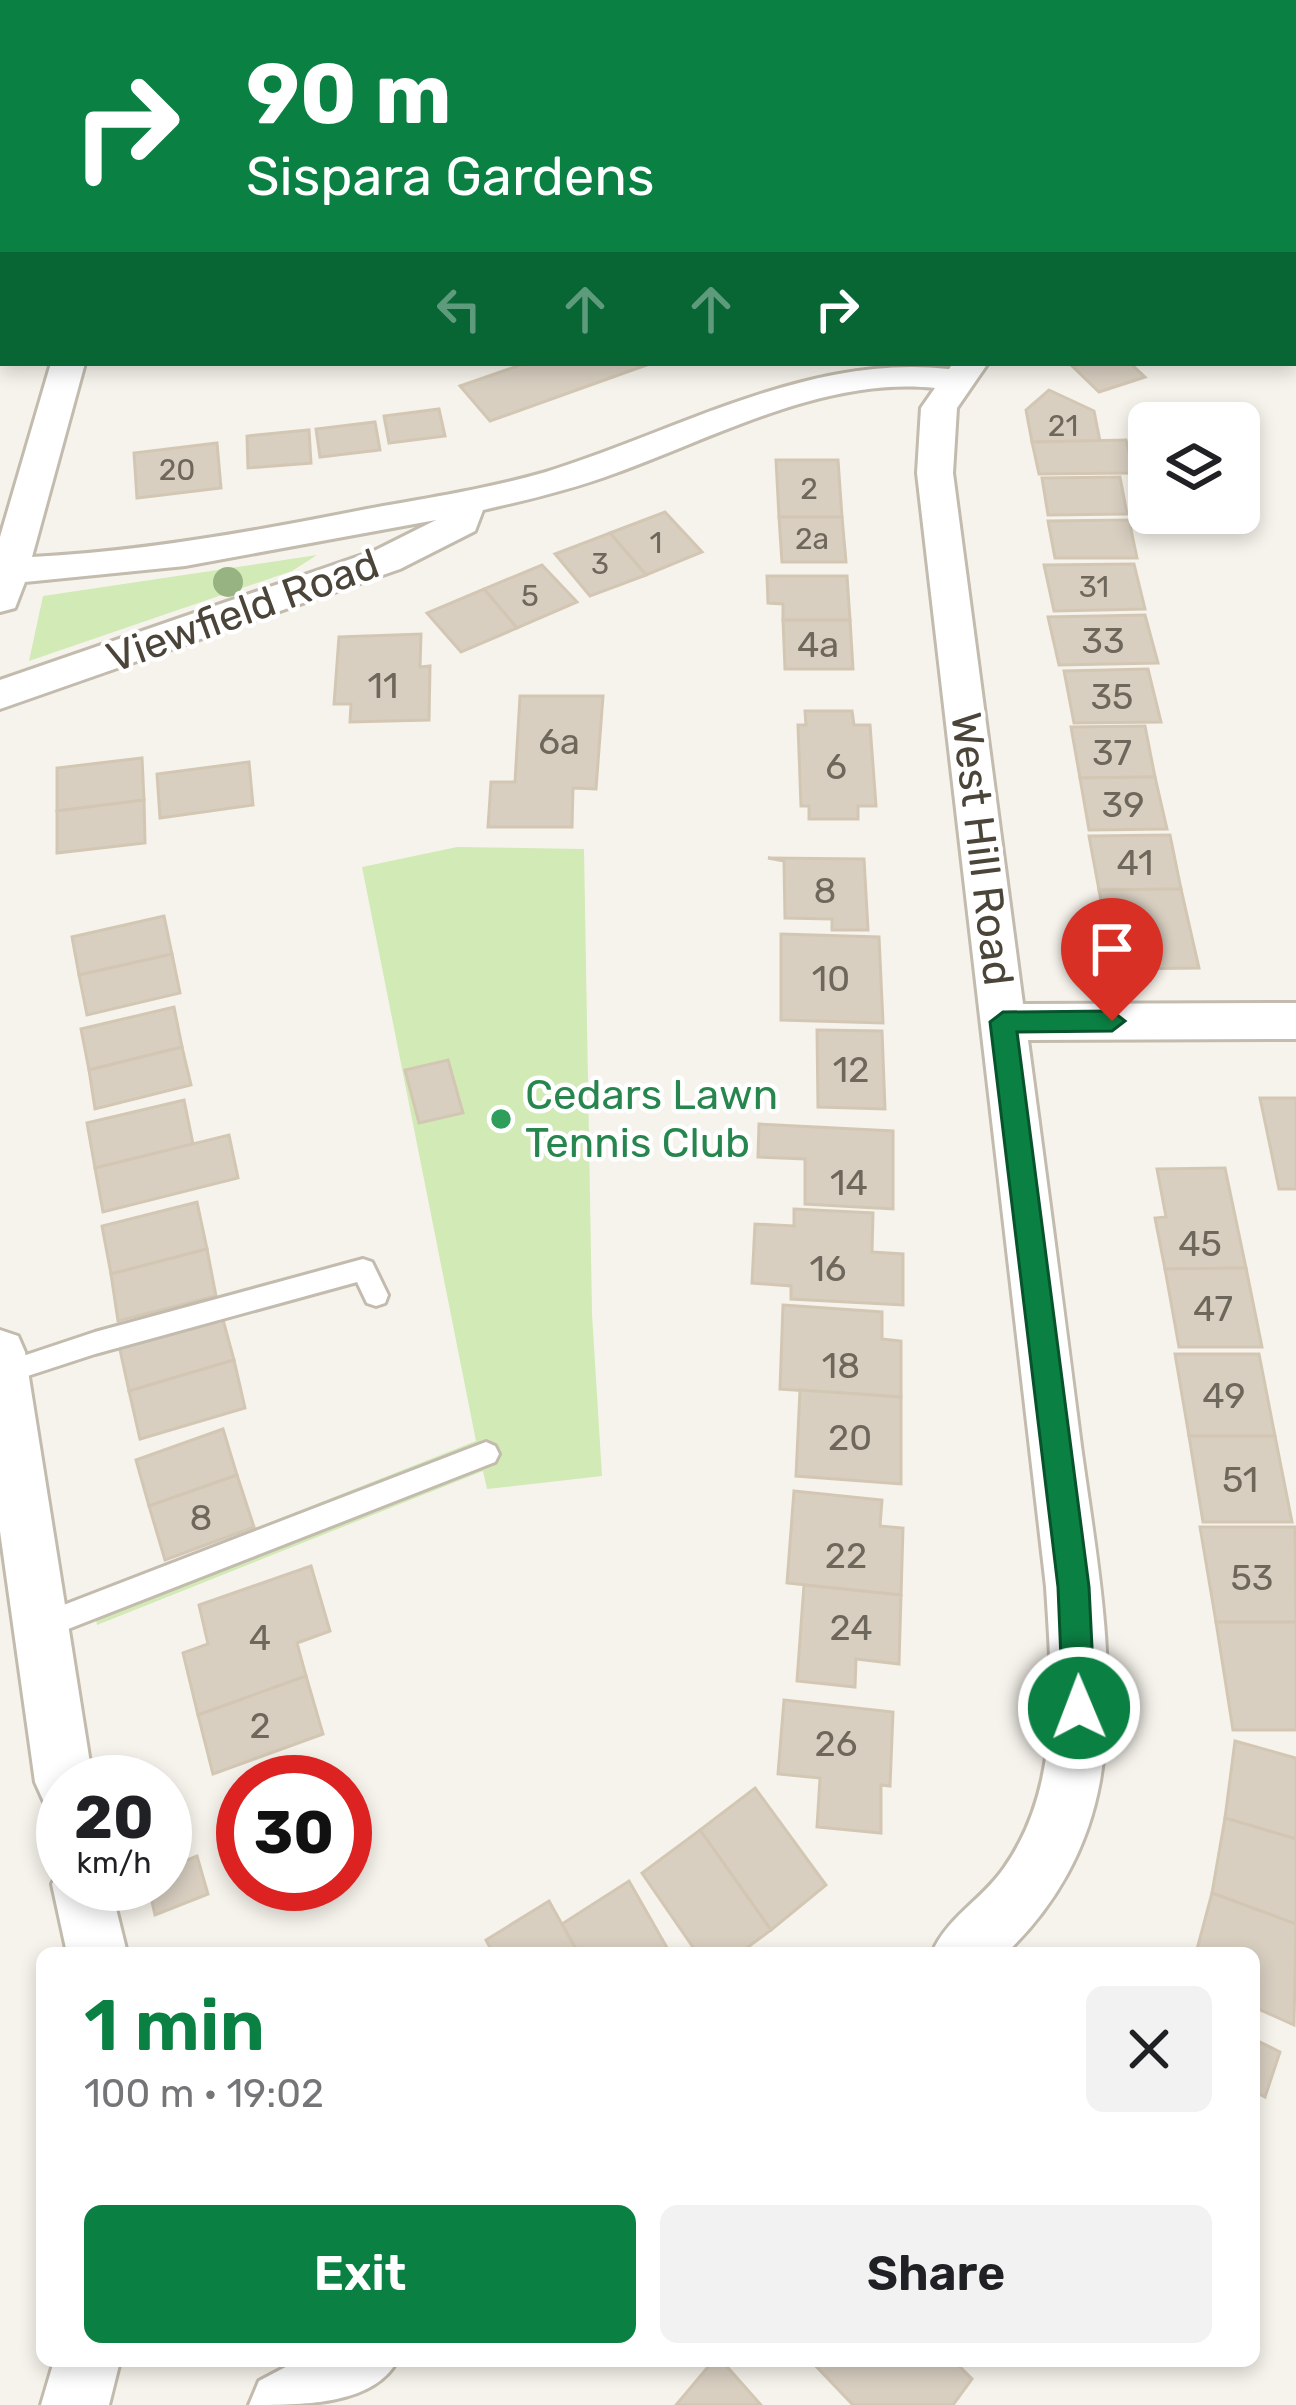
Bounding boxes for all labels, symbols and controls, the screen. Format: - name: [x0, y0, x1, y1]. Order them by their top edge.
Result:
- text: 90 m: [246, 44, 452, 144]
- icon: right: [48, 48, 204, 204]
- text: Sispara Gardens: [246, 145, 654, 209]
- icon: left: [426, 276, 492, 342]
- icon: ahead: [552, 276, 618, 342]
- icon: ahead: [678, 276, 744, 342]
- icon: right: [804, 276, 870, 342]
- map controls: [1128, 402, 1260, 534]
- button: layers: [1128, 402, 1260, 534]
- house number: 21: [1048, 408, 1078, 444]
- house number: 20: [159, 452, 195, 488]
- house number: 2: [800, 471, 818, 507]
- house number: 2a: [795, 521, 829, 557]
- house number: 1: [650, 525, 662, 561]
- street label: Viewfield Road: [100, 539, 386, 683]
- house number: 3: [591, 546, 609, 582]
- house number: 31: [1079, 569, 1109, 605]
- house number: 5: [521, 578, 539, 614]
- house number: 33: [1081, 619, 1125, 662]
- house number: 4a: [797, 623, 839, 666]
- house number: 11: [368, 664, 398, 707]
- house number: 35: [1090, 675, 1134, 718]
- street label: West Hill Road: [940, 710, 1024, 988]
- house number: 6a: [538, 720, 580, 763]
- house number: 37: [1092, 731, 1132, 774]
- house number: 6: [825, 745, 847, 788]
- house number: 39: [1102, 783, 1144, 826]
- house number: 41: [1116, 841, 1154, 884]
- house number: 8: [814, 869, 836, 912]
- pin: [1061, 898, 1163, 1021]
- icon: arrive: [1079, 916, 1145, 982]
- house number: 10: [812, 957, 850, 1000]
- house number: 12: [833, 1048, 869, 1091]
- place label: Cedars Lawn Tennis Club: [525, 1070, 778, 1168]
- marker: Cedars Lawn Tennis Club: [488, 1106, 514, 1132]
- house number: 14: [830, 1161, 868, 1204]
- house number: 45: [1178, 1222, 1222, 1265]
- house number: 16: [809, 1247, 847, 1290]
- house number: 47: [1193, 1287, 1233, 1330]
- house number: 18: [822, 1344, 860, 1387]
- house number: 49: [1202, 1374, 1246, 1417]
- house number: 20: [828, 1416, 872, 1459]
- house number: 51: [1222, 1458, 1258, 1501]
- house number: 8: [190, 1496, 212, 1539]
- house number: 22: [825, 1534, 867, 1577]
- house number: 53: [1230, 1556, 1274, 1599]
- house number: 24: [829, 1606, 873, 1649]
- house number: 4: [249, 1616, 271, 1659]
- position arrow: [1016, 1645, 1142, 1771]
- house number: 2: [249, 1704, 271, 1747]
- house number: 26: [815, 1722, 857, 1765]
- speed limit sign: 30: [216, 1755, 372, 1911]
- text: 20: [74, 1782, 154, 1853]
- text: km/h: [77, 1845, 151, 1881]
- text: 1 min: [84, 1983, 265, 2068]
- button: close: [1086, 1986, 1212, 2112]
- text: 100 m · 19:02: [84, 2071, 324, 2117]
- button: Exit: [84, 2205, 636, 2343]
- button: Share: [660, 2205, 1212, 2343]

